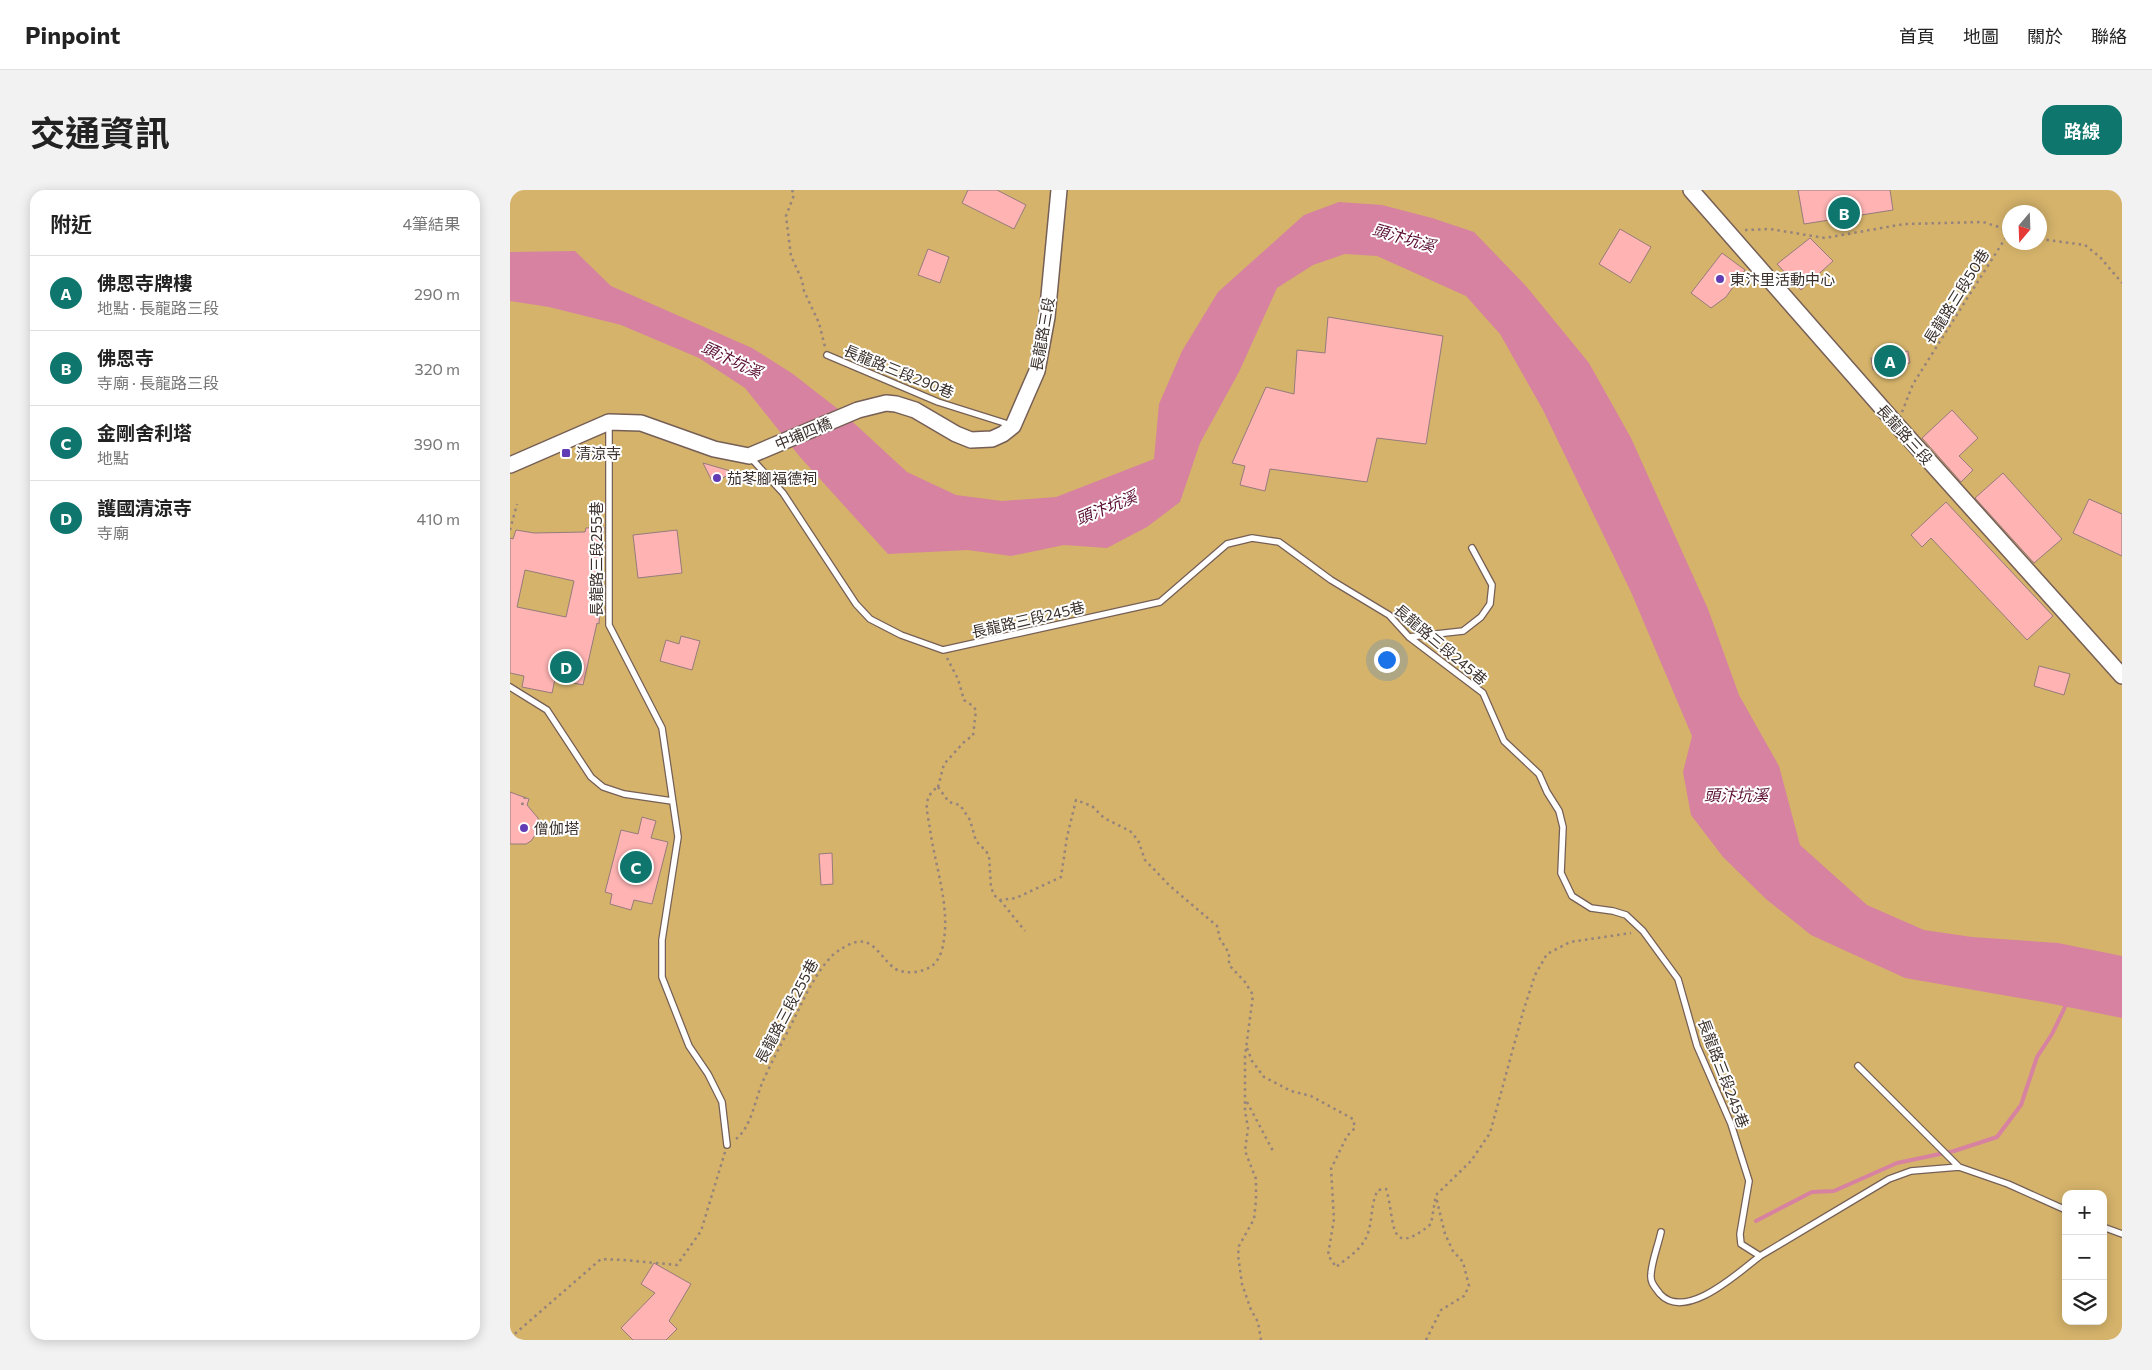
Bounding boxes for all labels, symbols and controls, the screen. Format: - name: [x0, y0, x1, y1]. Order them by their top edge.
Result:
- text: Pinpoint: [25, 20, 120, 49]
- text: 首頁: [1899, 25, 1935, 47]
- text: 地圖: [1963, 25, 1999, 47]
- text: 關於: [2027, 25, 2063, 47]
- text: 聯絡: [2091, 25, 2127, 47]
- button: 路線: [2042, 105, 2122, 155]
- text: 交通資訊: [30, 110, 170, 153]
- pin: B: [1828, 194, 1860, 232]
- north arrow: [2002, 205, 2047, 250]
- text: 附近: [50, 211, 92, 236]
- text: 4筆結果: [402, 214, 460, 233]
- water label: 頭汴坑溪: [1371, 219, 1439, 256]
- street label: 長龍路三段50巷: [1920, 245, 1992, 347]
- place label: 東汴里活動中心: [1730, 270, 1835, 288]
- text: 佛恩寺牌樓: [97, 271, 192, 294]
- marker: 東汴里活動中心: [1714, 273, 1726, 285]
- text: A: [60, 284, 72, 303]
- text: 290 m: [414, 284, 460, 303]
- street label: 長龍路三段: [1027, 295, 1057, 373]
- text: 地點 · 長龍路三段: [97, 298, 219, 317]
- water label: 頭汴坑溪: [699, 337, 767, 382]
- street label: 長龍路三段290巷: [841, 341, 957, 401]
- pin: A: [1874, 342, 1906, 380]
- text: 佛恩寺: [97, 346, 154, 369]
- text: B: [61, 359, 71, 378]
- text: 320 m: [415, 359, 460, 378]
- text: 寺廟 · 長龍路三段: [97, 373, 219, 392]
- street label: 長龍路三段: [1873, 400, 1937, 468]
- street label: 中埔四橋: [772, 413, 834, 453]
- text: 金剛舍利塔: [97, 421, 192, 444]
- text: C: [61, 434, 71, 453]
- text: 390 m: [414, 434, 460, 453]
- place label: 清涼寺: [576, 444, 621, 462]
- marker: 清涼寺: [560, 447, 572, 459]
- text: 地點: [97, 448, 129, 467]
- place label: 茄苳腳福德祠: [727, 469, 817, 487]
- marker: 茄苳腳福德祠: [711, 472, 723, 484]
- water label: 頭汴坑溪: [1073, 485, 1141, 528]
- text: 護國清涼寺: [97, 496, 192, 519]
- street label: 長龍路三段255巷: [587, 501, 605, 617]
- text: D: [60, 509, 72, 528]
- text: 410 m: [417, 509, 460, 528]
- text: 寺廟: [97, 523, 129, 542]
- street label: 長龍路三段245巷: [970, 597, 1086, 641]
- street label: 長龍路三段245巷: [1391, 600, 1491, 688]
- your location: [1374, 647, 1400, 673]
- pin: D: [550, 648, 582, 686]
- water label: 頭汴坑溪: [1704, 785, 1770, 804]
- place label: 僧伽塔: [534, 819, 579, 837]
- marker: 僧伽塔: [518, 822, 530, 834]
- pin: C: [620, 848, 652, 886]
- street label: 長龍路三段255巷: [751, 956, 821, 1066]
- street label: 長龍路三段245巷: [1695, 1016, 1753, 1130]
- map controls: [2062, 1190, 2107, 1325]
- button: +: [2062, 1190, 2107, 1235]
- button: −: [2062, 1235, 2107, 1280]
- button: layers: [2062, 1280, 2107, 1325]

